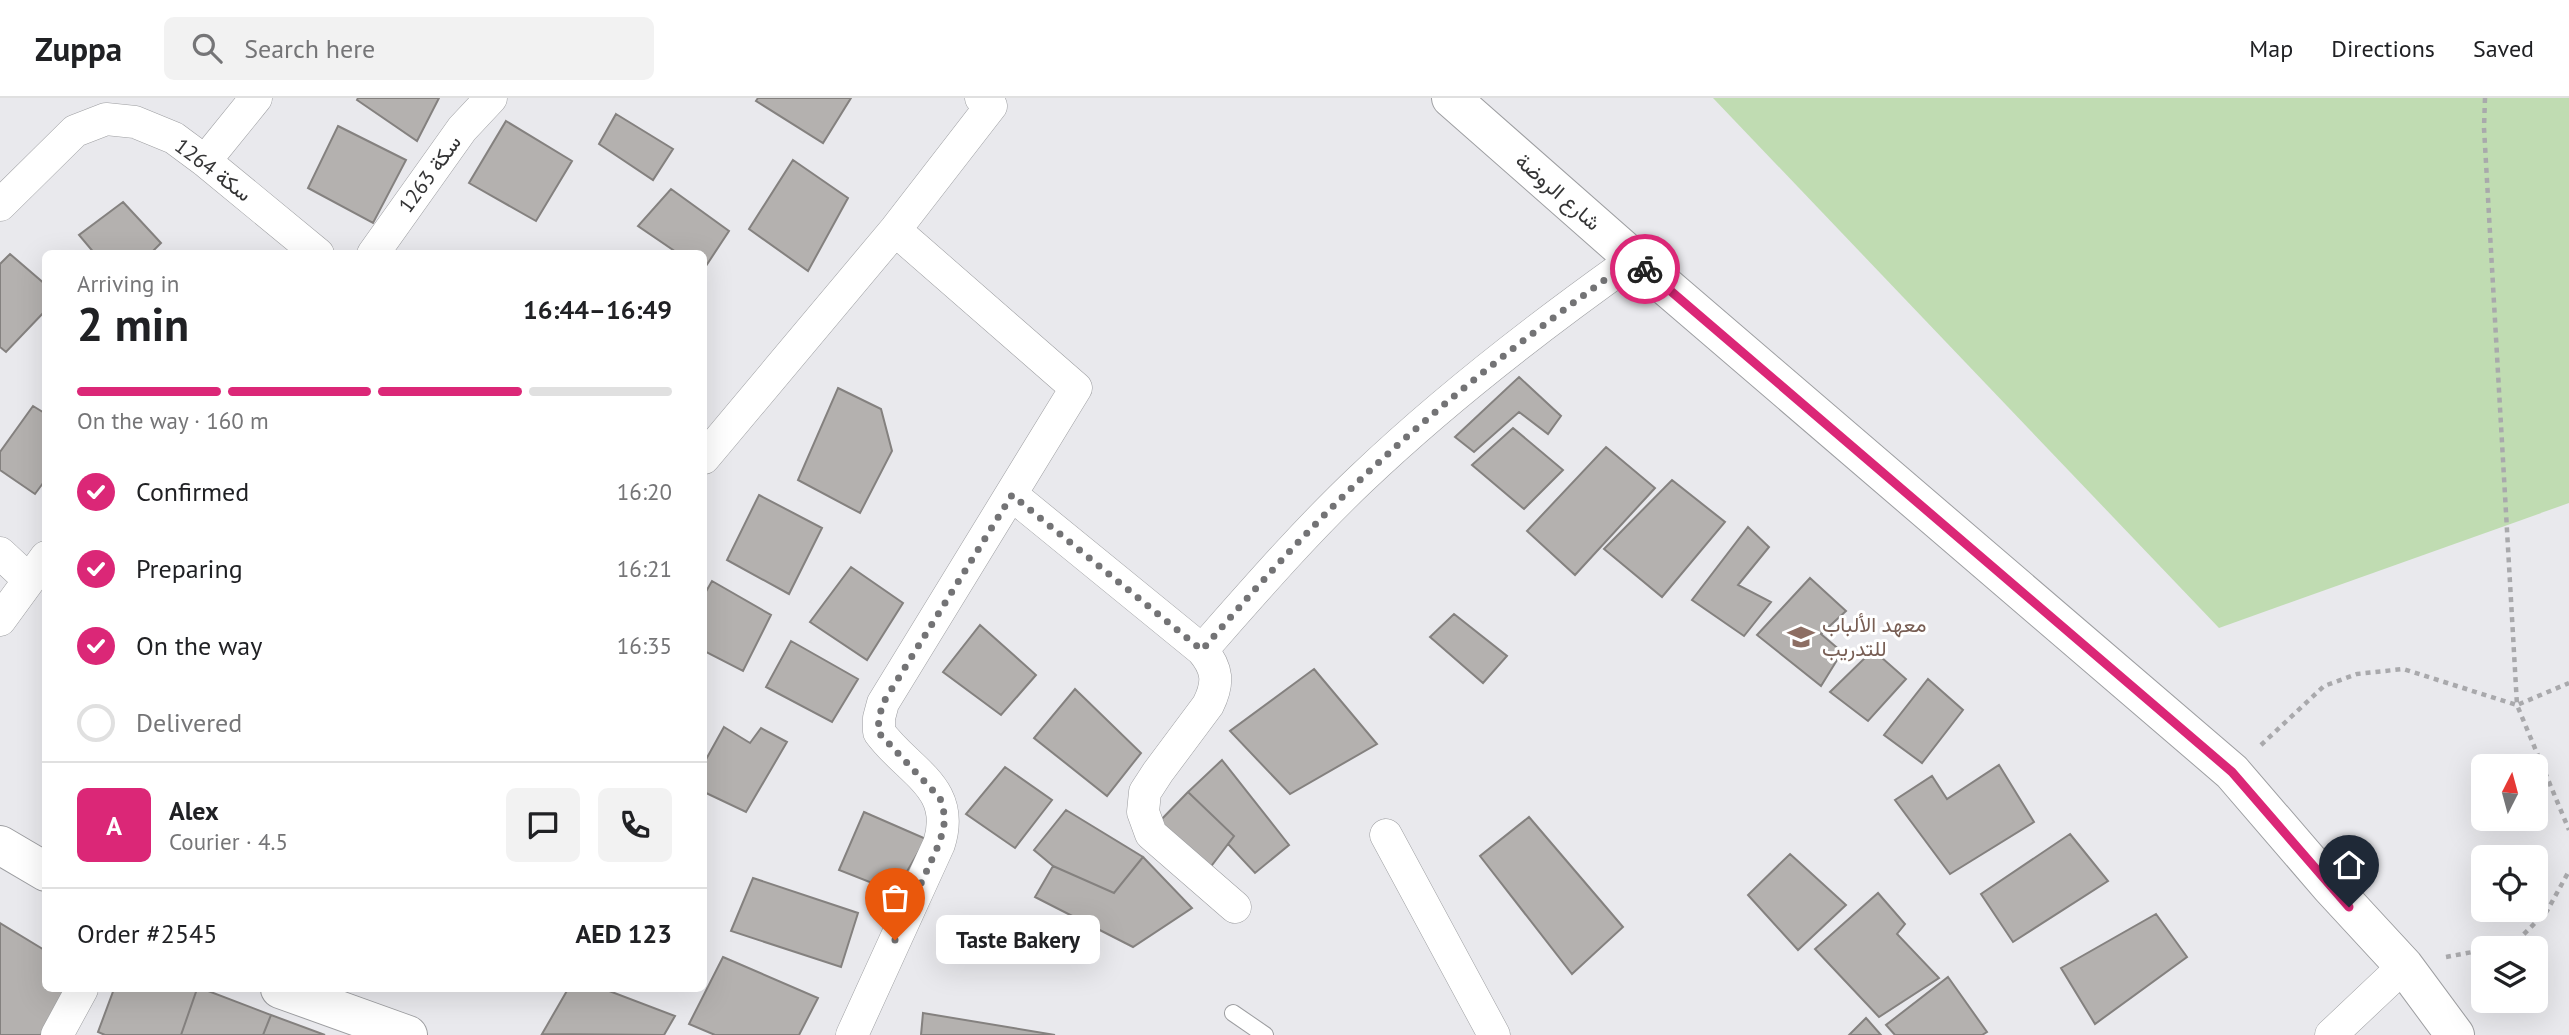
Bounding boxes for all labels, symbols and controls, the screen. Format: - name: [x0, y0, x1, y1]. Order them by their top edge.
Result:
- search box: [164, 17, 654, 80]
- text: Zuppa: [35, 27, 122, 70]
- icon: search: [188, 29, 226, 67]
- text: Search here: [244, 32, 375, 65]
- text: Map: [2249, 33, 2293, 64]
- text: Directions: [2331, 33, 2435, 64]
- text: Saved: [2473, 33, 2534, 64]
- street label: سكة 1263: [392, 130, 467, 218]
- street label: سكة 1264: [169, 132, 257, 207]
- street label: شارع الروضة: [1509, 147, 1607, 237]
- courier: [1610, 234, 1680, 304]
- icon: bike: [1626, 250, 1664, 288]
- text: Arriving in: [77, 269, 179, 298]
- text: 16:44–16:49: [523, 293, 672, 326]
- text: 2 min: [77, 294, 189, 354]
- text: On the way · 160 m: [77, 406, 269, 435]
- icon: check: [77, 473, 115, 511]
- text: Confirmed: [136, 475, 249, 508]
- text: 16:20: [617, 477, 672, 506]
- icon: check: [77, 550, 115, 588]
- text: Preparing: [136, 552, 243, 585]
- text: 16:21: [617, 554, 672, 583]
- place label: معهد الألباب للتدريب: [1822, 611, 1926, 662]
- school or university icon: معهد الألباب للتدريب: [1786, 622, 1816, 652]
- icon: check: [77, 627, 115, 665]
- text: On the way: [136, 629, 262, 662]
- text: 16:35: [617, 631, 672, 660]
- text: Delivered: [136, 706, 242, 739]
- north arrow: [2471, 754, 2548, 831]
- map controls: [2471, 754, 2548, 1013]
- button: chat: [506, 788, 580, 862]
- button: phone: [598, 788, 672, 862]
- text: Alex: [169, 794, 219, 827]
- text: A: [106, 809, 122, 842]
- text: Courier · 4.5: [169, 827, 288, 856]
- pin: [2319, 835, 2379, 907]
- button: locate: [2471, 845, 2548, 922]
- icon: home: [2330, 846, 2368, 884]
- pin: [865, 868, 925, 940]
- icon: bag: [876, 879, 914, 917]
- callout: Taste Bakery: [937, 916, 1102, 964]
- text: Order #2545: [77, 917, 217, 950]
- text: AED 123: [575, 917, 672, 950]
- text: Taste Bakery: [956, 925, 1080, 954]
- button: layers: [2471, 936, 2548, 1013]

